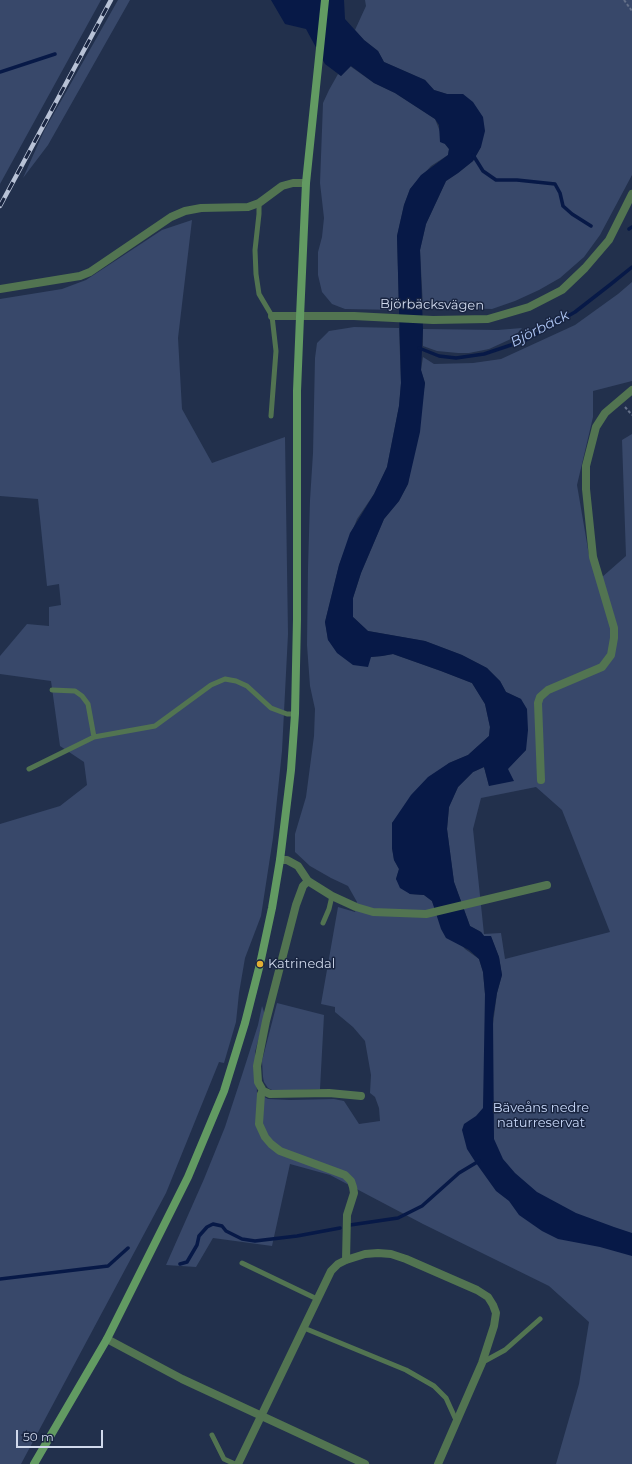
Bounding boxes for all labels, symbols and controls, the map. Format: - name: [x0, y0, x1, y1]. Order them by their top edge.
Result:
- street label: Björbäcksvägen: [380, 296, 484, 314]
- water label: Björbäck: [508, 307, 572, 351]
- place label: Katrinedal: [268, 956, 335, 972]
- marker: Katrinedal: [255, 959, 265, 969]
- park label: Bäveåns nedre naturreservat: [493, 1100, 589, 1131]
- scale bar: [18, 1422, 105, 1448]
- text: 50 m: [23, 1429, 54, 1444]

